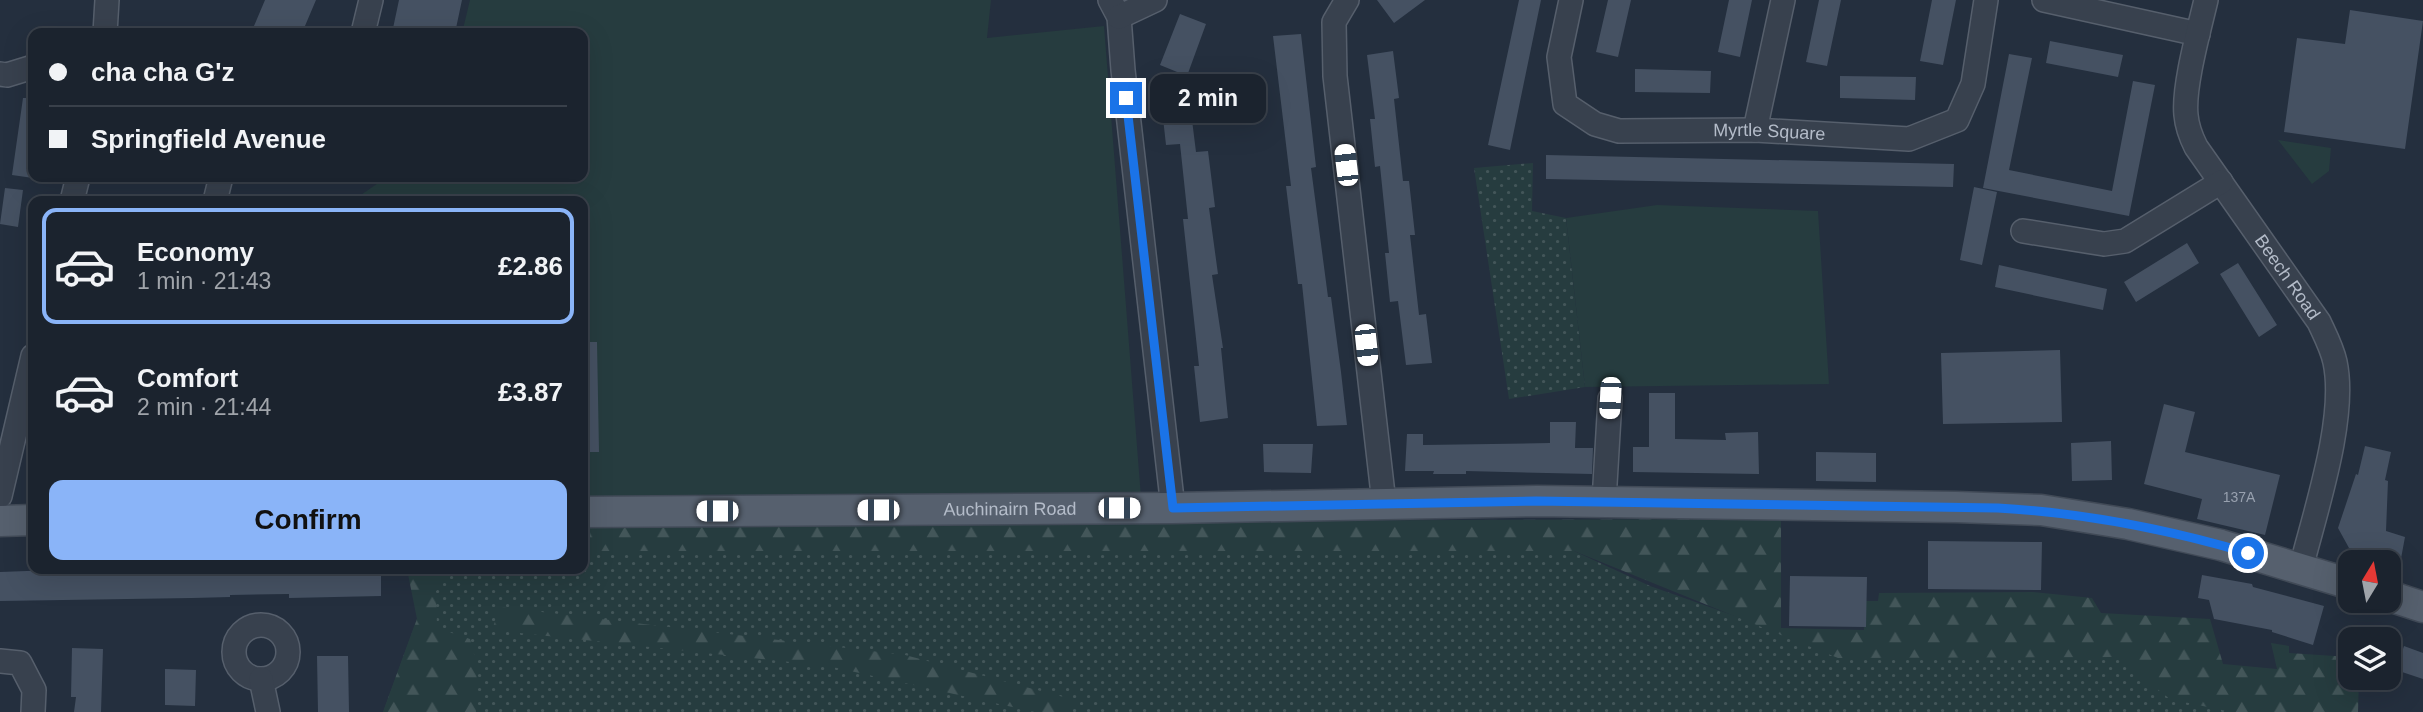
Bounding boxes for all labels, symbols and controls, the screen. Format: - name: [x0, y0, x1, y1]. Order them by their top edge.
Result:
- text: cha cha G'z: [91, 57, 234, 87]
- callout: 2 min: [1150, 74, 1266, 122]
- route end: [1110, 82, 1142, 114]
- text: 2 min: [1178, 85, 1238, 111]
- street label: Myrtle Square: [1713, 120, 1826, 144]
- text: Springfield Avenue: [91, 124, 326, 154]
- car: [1334, 143, 1359, 187]
- street label: Beech Road: [2251, 231, 2324, 324]
- icon: car: [53, 235, 116, 298]
- text: Economy: [137, 237, 254, 267]
- text: £2.86: [498, 251, 563, 281]
- text: 1 min · 21:43: [137, 268, 271, 294]
- car: [1354, 323, 1379, 367]
- icon: car: [53, 361, 116, 424]
- text: Comfort: [137, 363, 238, 393]
- car: [1599, 376, 1622, 420]
- text: £3.87: [498, 377, 563, 407]
- text: 2 min · 21:44: [137, 394, 271, 420]
- button: Confirm: [49, 480, 567, 560]
- house number: 137A: [2223, 489, 2256, 505]
- car: [1099, 498, 1141, 519]
- street label: Auchinairn Road: [943, 499, 1077, 520]
- car: [858, 500, 900, 521]
- car: [697, 501, 739, 522]
- route start: [2232, 537, 2264, 569]
- north arrow: [2338, 550, 2401, 612]
- map controls: [2338, 550, 2401, 690]
- button: layers: [2338, 627, 2401, 690]

